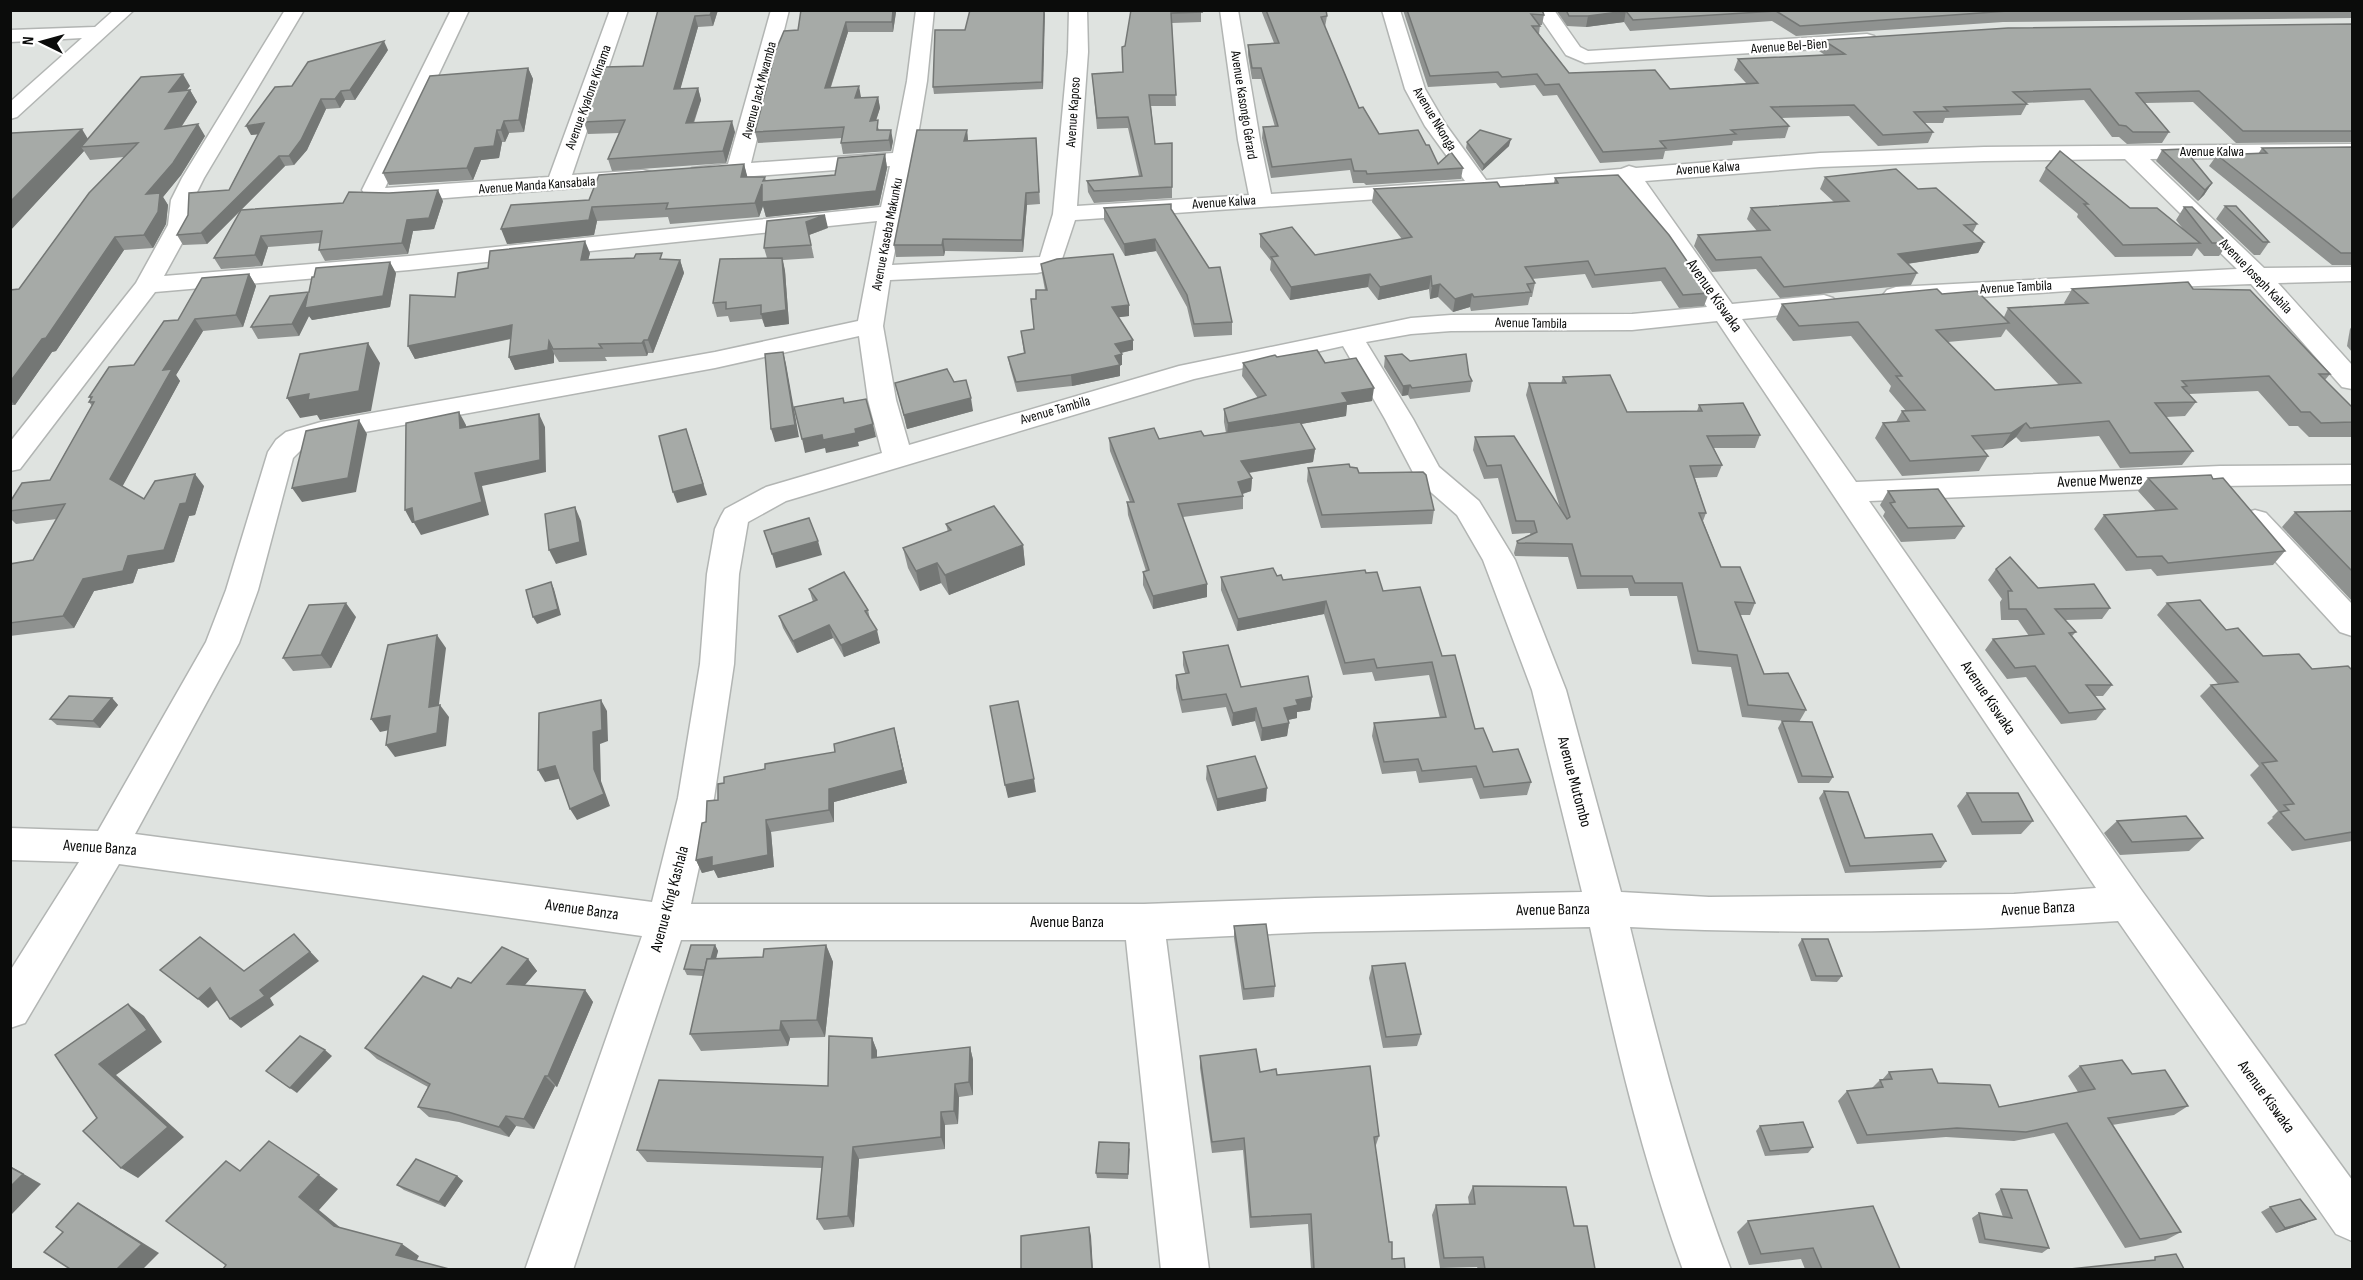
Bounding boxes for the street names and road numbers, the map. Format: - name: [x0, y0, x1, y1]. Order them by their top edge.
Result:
- street label: Avenue Bel-Bien: [1749, 35, 1828, 57]
- street label: Avenue Jack Mwamba: [738, 40, 780, 141]
- street label: Avenue Kyalone Kinama: [561, 42, 615, 153]
- street label: Avenue Kasongo Gérard: [1227, 48, 1261, 161]
- street label: Avenue Kaposo: [1062, 76, 1084, 149]
- street label: Avenue Nkonga: [1409, 83, 1461, 154]
- street label: Avenue Kalwa: [2179, 143, 2244, 160]
- street label: Avenue Kalwa: [1675, 157, 1740, 179]
- street label: Avenue Manda Kansabala: [477, 172, 596, 198]
- street label: Avenue Kaseba Makunku: [868, 176, 906, 293]
- street label: Avenue Kalwa: [1191, 191, 1256, 213]
- street label: Avenue Joseph Kabila: [2215, 234, 2296, 317]
- street label: Avenue Kiswaka: [1681, 255, 1746, 336]
- street label: Avenue Tambila: [1979, 277, 2052, 297]
- street label: Avenue Tambila: [1494, 314, 1567, 332]
- street label: Avenue Tambila: [1017, 392, 1092, 428]
- street label: Avenue Mwenze: [2056, 470, 2143, 492]
- street label: Avenue Kiswaka: [1956, 657, 2020, 739]
- street label: Avenue Mutombo: [1553, 734, 1595, 829]
- street label: Avenue Banza: [62, 836, 137, 860]
- street label: Avenue King Kashala: [646, 844, 693, 955]
- street label: Avenue Banza: [543, 895, 620, 925]
- street label: Avenue Banza: [2000, 898, 2075, 920]
- street label: Avenue Banza: [1515, 900, 1590, 920]
- street label: Avenue Banza: [1029, 913, 1104, 932]
- street label: Avenue Kiswaka: [2233, 1056, 2299, 1137]

